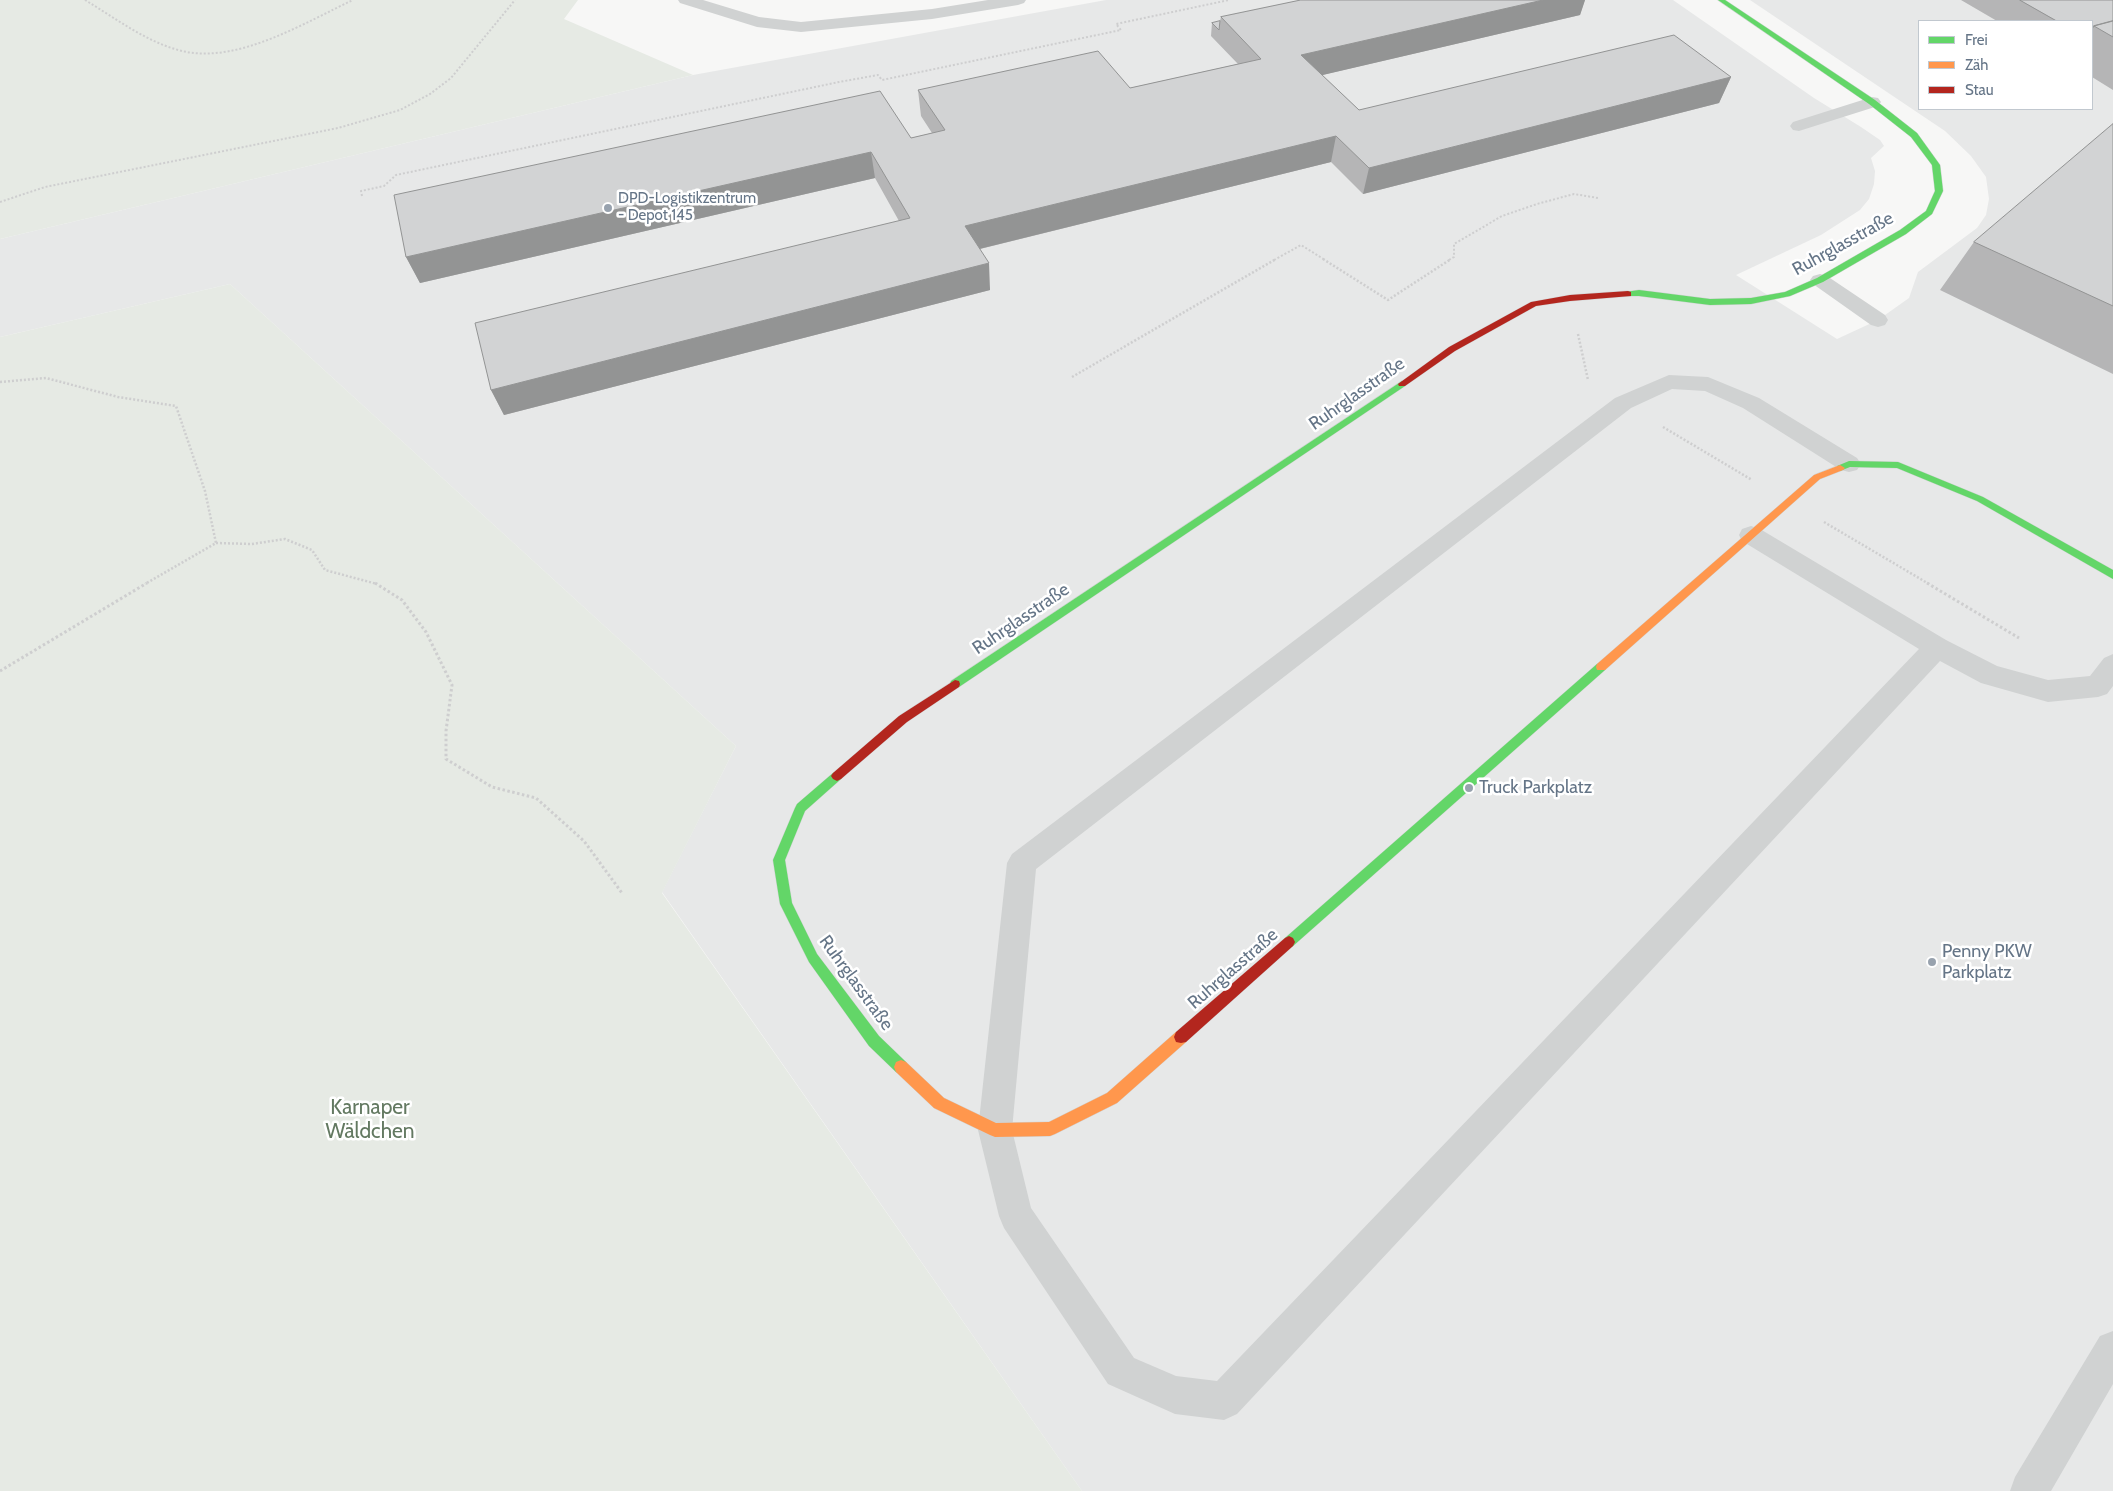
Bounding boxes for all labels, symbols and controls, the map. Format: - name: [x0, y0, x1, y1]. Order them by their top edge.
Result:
- legend: [1918, 20, 2093, 110]
- text: Frei: [1965, 31, 1988, 49]
- text: Zäh: [1965, 56, 1988, 74]
- text: Stau: [1965, 81, 1994, 99]
- place label: DPD-Logistikzentrum - Depot 145: [618, 190, 756, 225]
- marker: DPD-Logistikzentrum - Depot 145: [602, 202, 614, 214]
- street label: Ruhrglasstraße: [1789, 207, 1897, 281]
- street label: Ruhrglasstraße: [1305, 353, 1409, 435]
- street label: Ruhrglasstraße: [969, 579, 1073, 659]
- place label: Truck Parkplatz: [1479, 777, 1592, 799]
- marker: Truck Parkplatz: [1463, 782, 1475, 794]
- street label: Ruhrglasstraße: [1184, 924, 1282, 1014]
- street label: Ruhrglasstraße: [814, 931, 898, 1035]
- place label: Penny PKW Parkplatz: [1942, 941, 2032, 984]
- marker: Penny PKW Parkplatz: [1926, 956, 1938, 968]
- park label: Karnaper Wäldchen: [325, 1095, 415, 1145]

